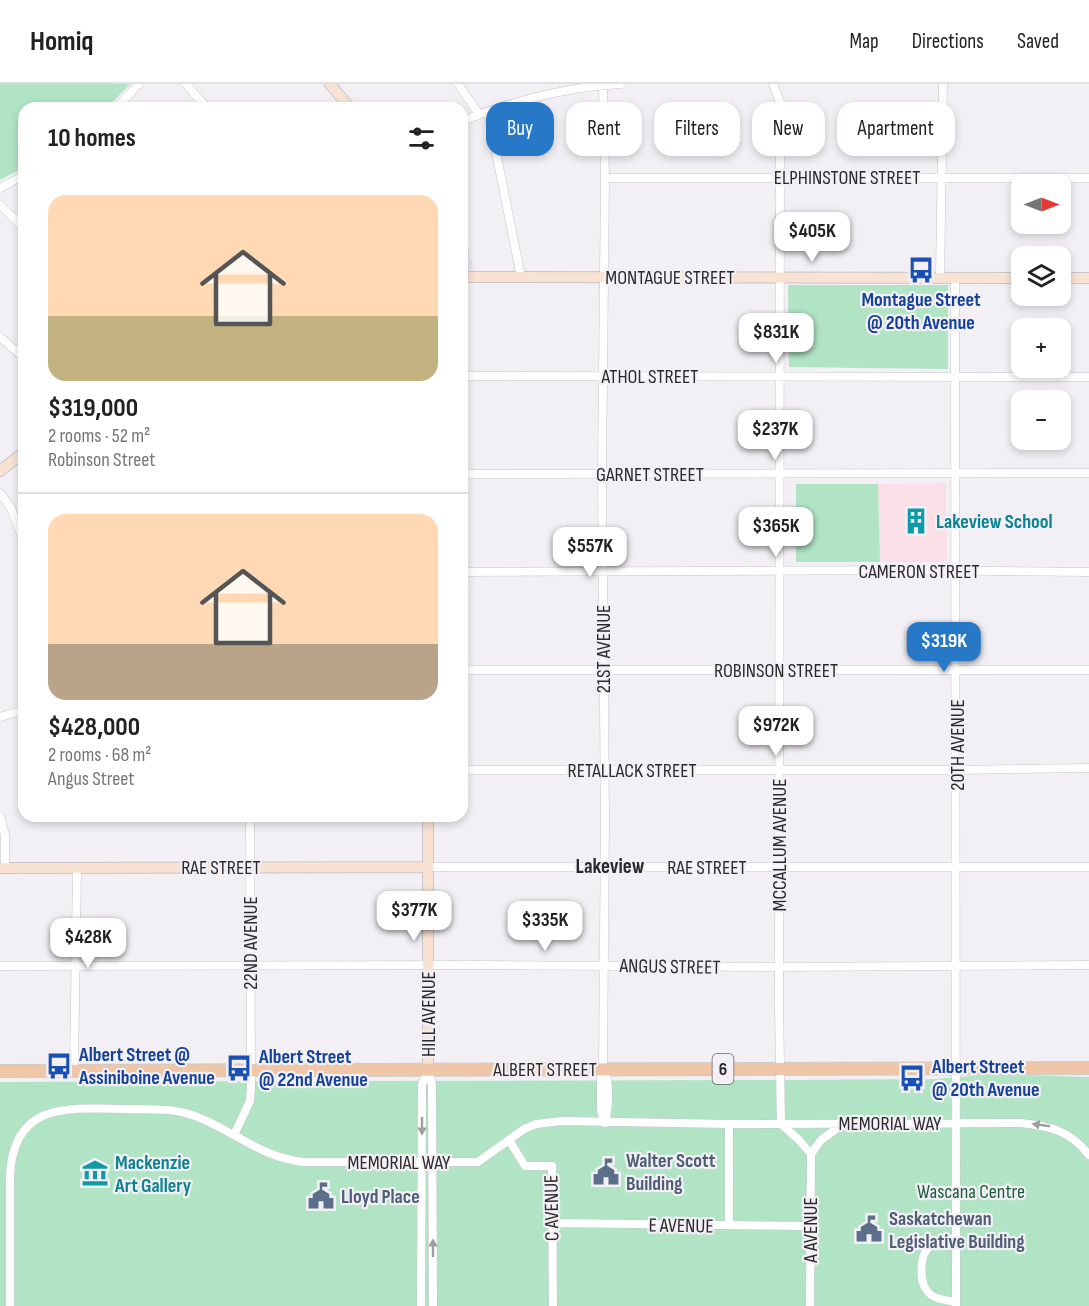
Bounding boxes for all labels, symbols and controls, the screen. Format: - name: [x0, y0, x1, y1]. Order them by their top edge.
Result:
- text: Homiq: [30, 25, 94, 58]
- text: Map: [849, 29, 879, 54]
- text: Directions: [912, 29, 984, 54]
- text: Saved: [1017, 29, 1059, 54]
- chip: Buy: [486, 102, 554, 156]
- chip: Rent: [566, 102, 642, 156]
- chip: Filters: [654, 102, 740, 156]
- chip: New: [752, 102, 825, 156]
- chip: Apartment: [837, 102, 955, 156]
- icon: filters: [405, 122, 438, 155]
- text: 10 homes: [48, 123, 136, 154]
- street label: ELPHINSTONE STREET: [774, 166, 920, 190]
- north arrow: [1011, 174, 1071, 234]
- map controls: [1011, 174, 1071, 450]
- pin: $405K: [770, 212, 854, 263]
- text: $405K: [788, 219, 836, 243]
- icon: home: [189, 234, 297, 342]
- button: layers: [1011, 246, 1071, 306]
- bus stop icon: Montague Street @ 20th Avenue: [906, 255, 936, 285]
- street label: MONTAGUE STREET: [605, 266, 735, 290]
- place label: Montague Street @ 20th Avenue: [861, 288, 981, 335]
- pin: $831K: [734, 313, 818, 364]
- button: +: [1011, 318, 1071, 378]
- text: $831K: [753, 320, 799, 344]
- street label: ATHOL STREET: [601, 365, 698, 389]
- button: −: [1011, 390, 1071, 450]
- text: $319,000: [48, 393, 138, 424]
- pin: $237K: [733, 410, 817, 461]
- text: $237K: [752, 417, 798, 441]
- text: 2 rooms · 52 m²: [48, 424, 150, 448]
- text: Robinson Street: [48, 448, 155, 472]
- street label: GARNET STREET: [596, 463, 704, 487]
- building icon: Lakeview School: [901, 506, 931, 536]
- pin: $365K: [734, 507, 818, 558]
- place label: Lakeview School: [936, 510, 1053, 534]
- text: $365K: [752, 514, 800, 538]
- pin: $557K: [548, 527, 632, 578]
- text: $557K: [567, 534, 613, 558]
- icon: home: [189, 553, 297, 661]
- street label: CAMERON STREET: [858, 560, 980, 584]
- street label: 21ST AVENUE: [592, 605, 616, 693]
- pin: $319K: [902, 622, 986, 673]
- text: $319K: [921, 629, 967, 653]
- street label: ROBINSON STREET: [714, 659, 838, 683]
- street label: 20TH AVENUE: [946, 699, 970, 791]
- pin: $972K: [734, 706, 818, 757]
- text: $428,000: [48, 712, 140, 743]
- text: $972K: [753, 713, 800, 737]
- text: 2 rooms · 68 m²: [48, 743, 152, 767]
- street label: RETALLACK STREET: [567, 759, 697, 783]
- text: Angus Street: [48, 767, 134, 791]
- street label: MCCALLUM AVENUE: [768, 779, 792, 911]
- district label: Lakeview: [576, 854, 645, 879]
- street label: RAE STREET: [181, 856, 261, 880]
- street label: RAE STREET: [667, 856, 747, 880]
- pin: $377K: [372, 891, 456, 942]
- street label: 22ND AVENUE: [239, 896, 263, 990]
- text: $377K: [391, 898, 437, 922]
- pin: $335K: [503, 901, 587, 952]
- text: $335K: [522, 908, 568, 932]
- pin: $428K: [46, 918, 130, 969]
- text: $428K: [64, 925, 112, 949]
- street label: ANGUS STREET: [618, 954, 721, 980]
- street label: HILL AVENUE: [417, 971, 441, 1057]
- place label: Albert Street @ Assiniboine Avenue: [78, 1043, 215, 1090]
- place label: Albert Street @ 22nd Avenue: [258, 1045, 368, 1092]
- bus stop icon: Albert Street @ Assiniboine Avenue: [44, 1051, 74, 1081]
- bus stop icon: Albert Street @ 22nd Avenue: [224, 1053, 254, 1083]
- road number: 6: [712, 1054, 734, 1084]
- place label: Albert Street @ 20th Avenue: [931, 1055, 1039, 1102]
- street label: ALBERT STREET: [492, 1058, 597, 1082]
- bus stop icon: Albert Street @ 20th Avenue: [897, 1063, 927, 1093]
- street label: MEMORIAL WAY: [839, 1112, 942, 1136]
- one-way arrow: [417, 1116, 427, 1135]
- one-way arrow: [1031, 1121, 1050, 1130]
- place label: Walter Scott Building: [626, 1149, 716, 1196]
- place label: Mackenzie Art Gallery: [114, 1151, 192, 1198]
- street label: MEMORIAL WAY: [348, 1151, 451, 1175]
- public building icon: Walter Scott Building: [591, 1157, 621, 1187]
- museum icon: Mackenzie Art Gallery: [80, 1158, 110, 1188]
- street label: C AVENUE: [539, 1175, 565, 1241]
- park label: Wascana Centre: [917, 1180, 1025, 1204]
- public building icon: Lloyd Place: [306, 1181, 336, 1211]
- place label: Lloyd Place: [341, 1185, 420, 1209]
- street label: A AVENUE: [799, 1197, 823, 1264]
- place label: Saskatchewan Legislative Building: [889, 1207, 1025, 1254]
- street label: E AVENUE: [648, 1213, 714, 1239]
- public building icon: Saskatchewan Legislative Building: [854, 1214, 884, 1244]
- one-way arrow: [428, 1238, 438, 1257]

